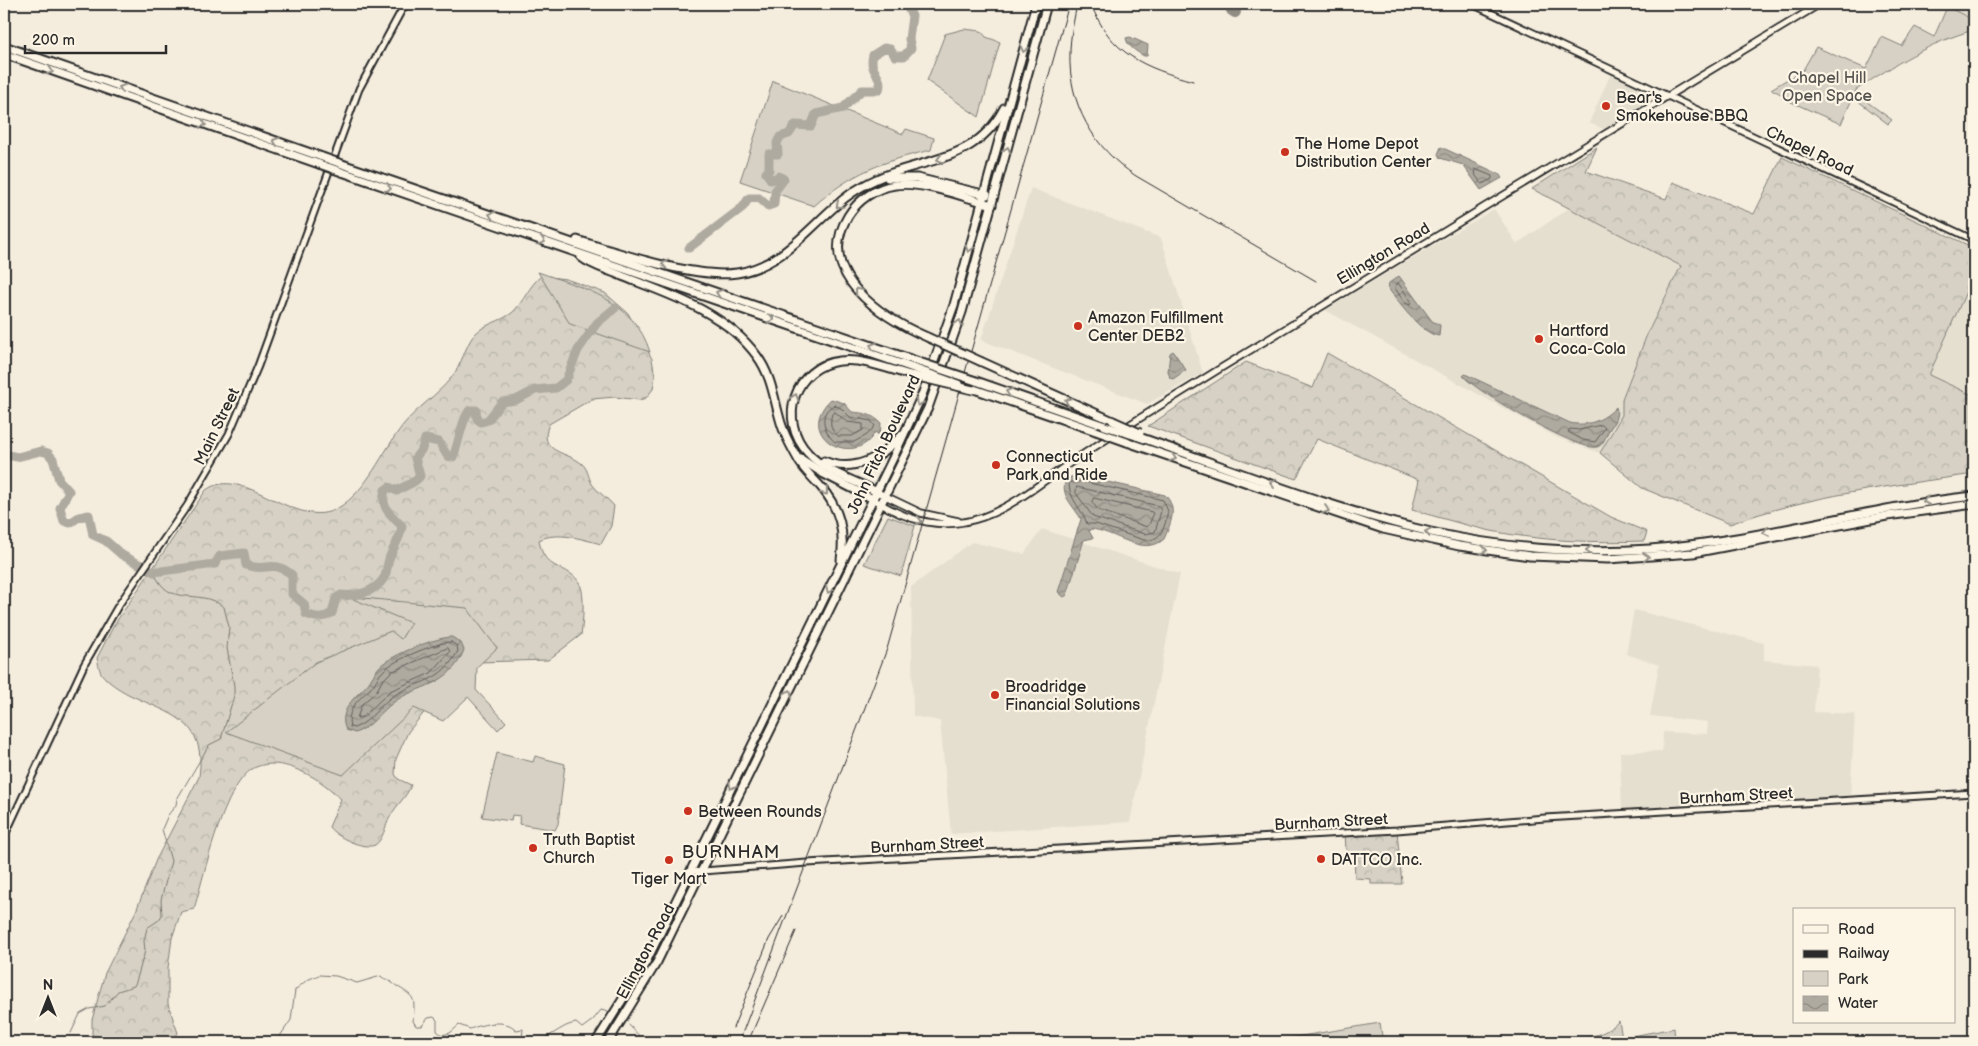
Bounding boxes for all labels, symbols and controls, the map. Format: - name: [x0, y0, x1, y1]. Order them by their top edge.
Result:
- scale bar: [25, 22, 166, 54]
- text: 200 m: [32, 31, 75, 50]
- one-way arrow: [1019, 44, 1029, 52]
- one-way arrow: [45, 65, 54, 75]
- park label: Chapel Hill Open Space: [1782, 69, 1873, 106]
- one-way arrow: [119, 83, 127, 93]
- place label: Bear's Smokehouse BBQ: [1616, 89, 1748, 126]
- marker: Bear's Smokehouse BBQ: [1600, 100, 1612, 112]
- one-way arrow: [198, 118, 207, 128]
- street label: Chapel Road: [1763, 122, 1856, 181]
- place label: The Home Depot Distribution Center: [1295, 135, 1431, 172]
- one-way arrow: [272, 137, 281, 147]
- one-way arrow: [1001, 146, 1012, 154]
- marker: The Home Depot Distribution Center: [1279, 146, 1291, 158]
- one-way arrow: [936, 153, 945, 164]
- one-way arrow: [384, 182, 392, 192]
- one-way arrow: [836, 199, 845, 208]
- one-way arrow: [488, 211, 497, 221]
- street label: Ellington Road: [1334, 219, 1434, 290]
- one-way arrow: [537, 235, 546, 245]
- one-way arrow: [965, 244, 975, 252]
- one-way arrow: [661, 259, 670, 270]
- one-way arrow: [855, 288, 864, 297]
- one-way arrow: [715, 289, 724, 299]
- place label: Amazon Fulfillment Center DEB2: [1088, 309, 1223, 346]
- one-way arrow: [767, 314, 775, 324]
- one-way arrow: [954, 320, 964, 328]
- marker: Amazon Fulfillment Center DEB2: [1072, 320, 1084, 332]
- place label: Hartford Coca-Cola: [1549, 322, 1626, 359]
- marker: Hartford Coca-Cola: [1533, 333, 1545, 345]
- one-way arrow: [869, 342, 877, 352]
- street label: John Fitch Boulevard: [844, 372, 925, 517]
- street label: Main Street: [190, 385, 244, 468]
- one-way arrow: [1005, 388, 1014, 398]
- one-way arrow: [789, 393, 799, 402]
- one-way arrow: [1064, 396, 1073, 407]
- one-way arrow: [914, 398, 925, 407]
- place label: Connecticut Park and Ride: [1006, 448, 1108, 485]
- one-way arrow: [1168, 452, 1176, 462]
- marker: Connecticut Park and Ride: [990, 459, 1002, 471]
- one-way arrow: [1269, 479, 1278, 489]
- one-way arrow: [819, 486, 828, 495]
- one-way arrow: [1921, 496, 1930, 506]
- one-way arrow: [1322, 504, 1330, 514]
- one-way arrow: [915, 515, 924, 526]
- one-way arrow: [1762, 526, 1771, 537]
- one-way arrow: [1424, 527, 1433, 538]
- one-way arrow: [1479, 545, 1488, 555]
- one-way arrow: [1585, 545, 1593, 556]
- one-way arrow: [1642, 552, 1650, 563]
- one-way arrow: [825, 585, 835, 594]
- place label: Broadridge Financial Solutions: [1005, 678, 1140, 715]
- one-way arrow: [783, 689, 793, 698]
- marker: Broadridge Financial Solutions: [989, 689, 1001, 701]
- one-way arrow: [728, 781, 738, 790]
- street label: Burnham Street: [1679, 784, 1793, 809]
- place label: Between Rounds: [698, 803, 822, 822]
- marker: Between Rounds: [682, 805, 694, 817]
- street label: Burnham Street: [1274, 810, 1388, 835]
- place label: Truth Baptist Church: [543, 831, 635, 868]
- street label: Burnham Street: [870, 833, 984, 858]
- marker: Truth Baptist Church: [527, 842, 539, 854]
- district label: BURNHAM: [682, 842, 780, 863]
- place label: DATTCO Inc.: [1331, 851, 1422, 870]
- marker: DATTCO Inc.: [1315, 853, 1327, 865]
- marker: Tiger Mart: [663, 854, 675, 866]
- place label: Tiger Mart: [631, 870, 707, 889]
- street label: Ellington Road: [613, 901, 679, 1003]
- legend: [1793, 908, 1956, 1024]
- text: Road: [1838, 920, 1874, 939]
- text: Railway: [1838, 944, 1889, 963]
- text: Park: [1838, 970, 1869, 989]
- north arrow: [22, 974, 72, 1024]
- text: N: [43, 977, 53, 994]
- text: Water: [1838, 994, 1878, 1013]

